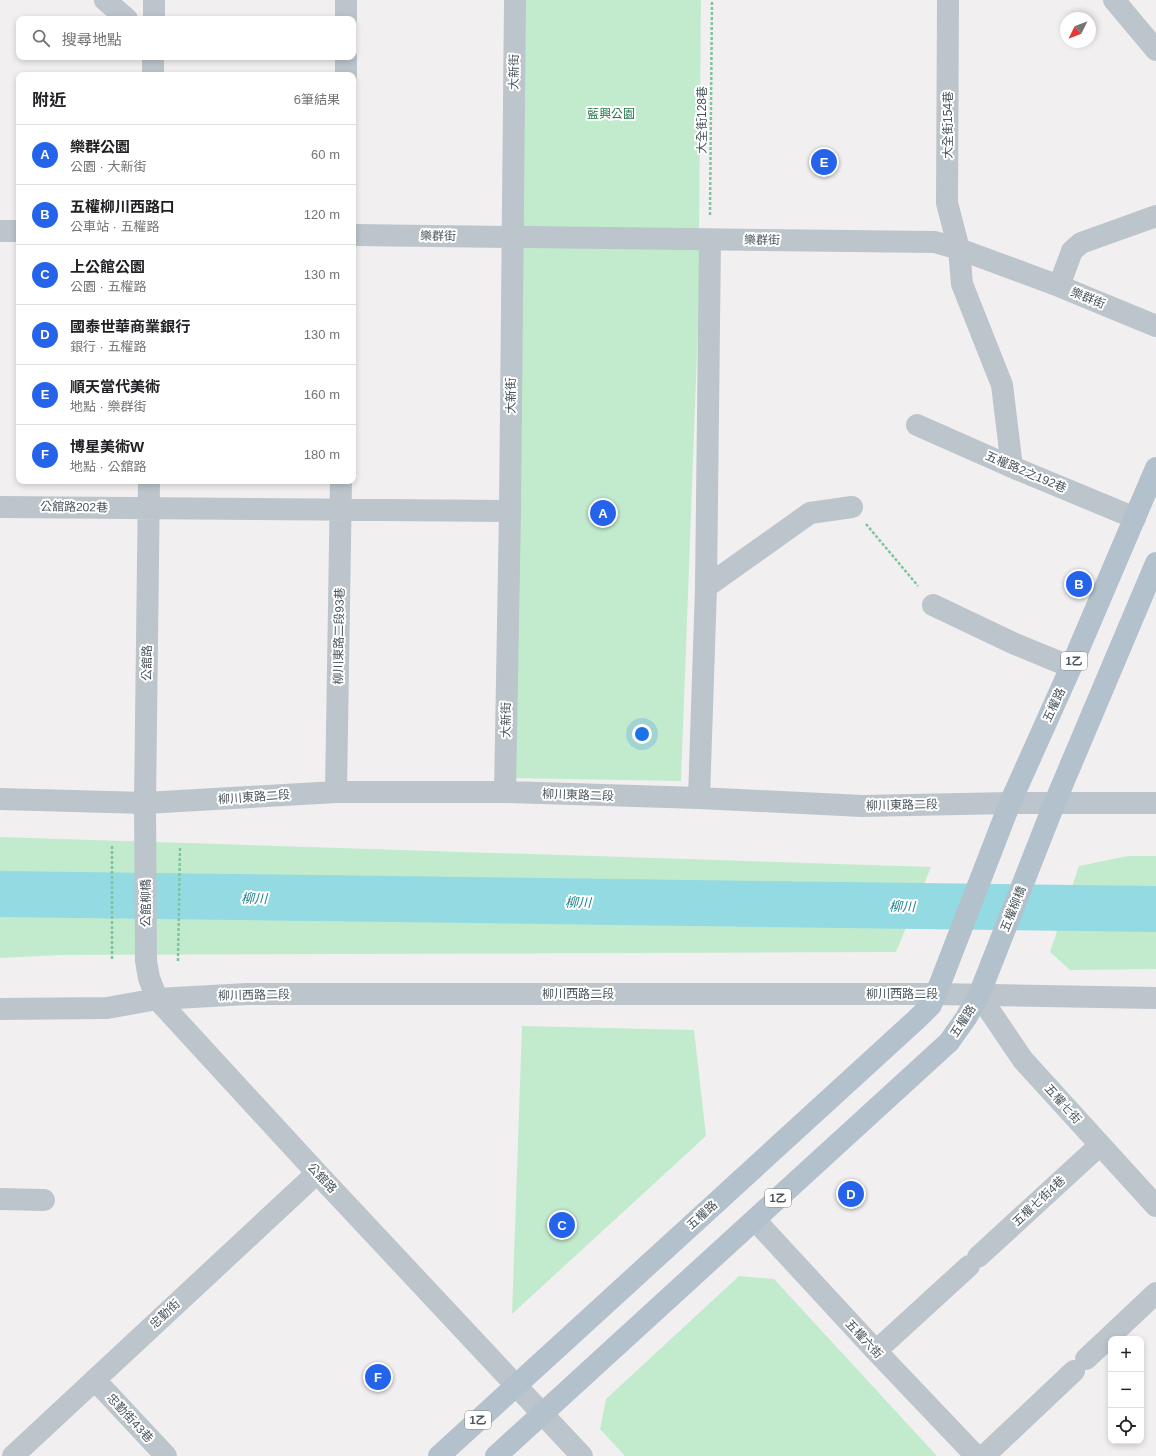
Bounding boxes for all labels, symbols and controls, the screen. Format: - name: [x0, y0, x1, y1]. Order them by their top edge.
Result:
- north arrow: [1060, 12, 1096, 48]
- search box: [16, 16, 356, 60]
- icon: search: [30, 27, 52, 49]
- text: 搜尋地點: [62, 31, 122, 48]
- street label: 大新街: [507, 54, 521, 90]
- street label: 大全街128巷: [695, 86, 709, 154]
- text: 附近: [32, 91, 66, 110]
- street label: 大全街154巷: [941, 91, 955, 159]
- text: 6筆結果: [294, 92, 340, 107]
- park label: 藍興公園: [587, 107, 635, 121]
- text: 樂群公園: [70, 138, 130, 155]
- text: A: [40, 147, 50, 162]
- text: 60 m: [311, 147, 340, 162]
- pin: E: [811, 147, 837, 177]
- text: 公園 · 大新街: [70, 159, 147, 174]
- text: 五權柳川西路口: [70, 198, 175, 215]
- text: B: [40, 207, 50, 222]
- text: 120 m: [304, 207, 340, 222]
- text: 公車站 · 五權路: [70, 219, 160, 234]
- street label: 樂群街: [420, 229, 456, 243]
- street label: 樂群街: [744, 233, 780, 247]
- text: 上公館公園: [70, 258, 145, 275]
- text: C: [40, 267, 50, 282]
- text: 130 m: [304, 267, 340, 282]
- text: 公園 · 五權路: [70, 279, 147, 294]
- street label: 樂群街: [1069, 285, 1107, 311]
- text: 國泰世華商業銀行: [70, 318, 190, 335]
- text: D: [40, 327, 50, 342]
- text: 130 m: [304, 327, 340, 342]
- text: 銀行 · 五權路: [70, 339, 147, 354]
- text: 順天當代美術: [70, 378, 160, 395]
- street label: 大新街: [504, 378, 518, 414]
- text: E: [41, 387, 49, 402]
- text: 160 m: [304, 387, 340, 402]
- text: 地點 · 樂群街: [70, 399, 147, 414]
- text: 博星美術W: [70, 438, 144, 455]
- text: F: [41, 447, 49, 462]
- text: 180 m: [304, 447, 340, 462]
- street label: 五權路2之192巷: [983, 449, 1069, 495]
- text: 地點 · 公舘路: [70, 459, 147, 474]
- pin: A: [590, 498, 616, 528]
- street label: 公舘路202巷: [40, 499, 108, 515]
- pin: B: [1066, 569, 1092, 599]
- street label: 柳川東路二段93巷: [331, 587, 347, 685]
- street label: 公舘路: [140, 645, 154, 681]
- road number: 1乙: [1061, 652, 1087, 670]
- street label: 五權路: [1040, 686, 1068, 724]
- street label: 大新街: [499, 702, 513, 738]
- your location: [632, 724, 652, 744]
- street label: 柳川東路二段: [542, 787, 614, 803]
- street label: 柳川東路二段: [218, 788, 290, 806]
- street label: 柳川東路二段: [866, 797, 938, 813]
- street label: 公館柳橋: [139, 879, 153, 927]
- street label: 五權柳橋: [998, 884, 1028, 934]
- water label: 柳川: [241, 891, 269, 906]
- water label: 柳川: [565, 895, 593, 910]
- water label: 柳川: [889, 899, 917, 914]
- street label: 柳川西路二段: [218, 987, 290, 1003]
- street label: 柳川西路二段: [542, 987, 614, 1001]
- street label: 柳川西路二段: [866, 987, 938, 1001]
- street label: 五權路: [947, 1002, 979, 1040]
- street label: 五權七街: [1042, 1081, 1084, 1127]
- street label: 公舘路: [305, 1160, 339, 1196]
- street label: 五權七街4巷: [1010, 1173, 1068, 1229]
- pin: D: [838, 1179, 864, 1209]
- road number: 1乙: [765, 1189, 791, 1207]
- street label: 五權路: [684, 1198, 720, 1232]
- pin: C: [549, 1210, 575, 1240]
- street label: 忠勤街: [147, 1297, 183, 1331]
- street label: 五權六街: [843, 1317, 885, 1361]
- map controls: [1108, 1336, 1144, 1444]
- button: +: [1108, 1336, 1144, 1372]
- pin: F: [365, 1362, 391, 1392]
- button: −: [1108, 1372, 1144, 1408]
- street label: 忠勤街43巷: [104, 1391, 156, 1445]
- button: locate: [1108, 1408, 1144, 1444]
- road number: 1乙: [465, 1411, 491, 1429]

